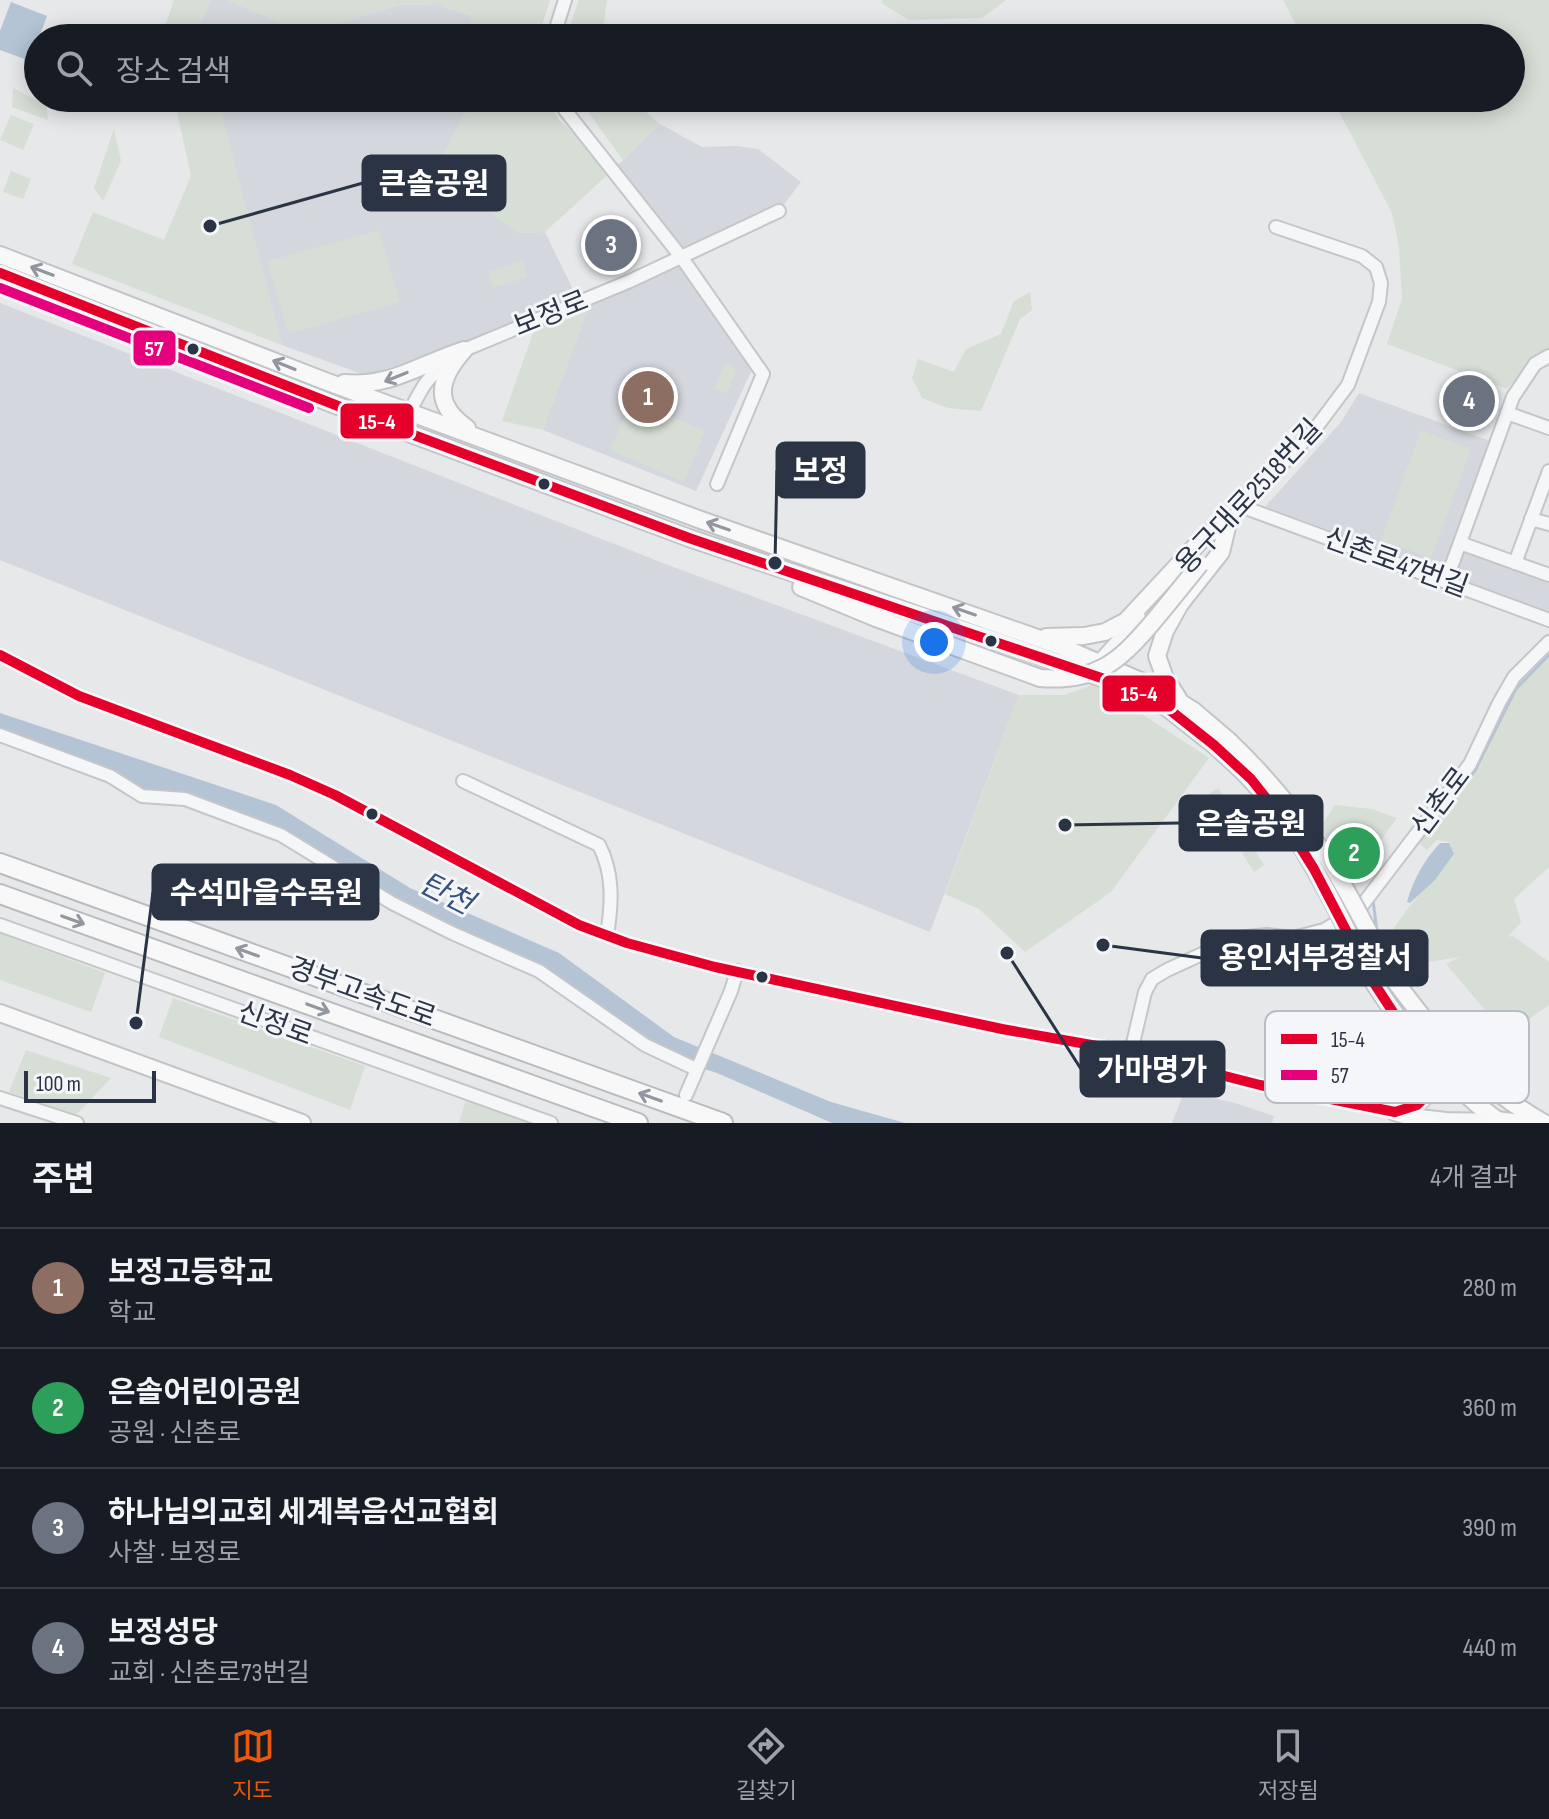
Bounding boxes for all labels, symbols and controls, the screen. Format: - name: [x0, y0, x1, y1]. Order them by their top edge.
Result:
- search box: [24, 24, 1525, 112]
- icon: search: [52, 46, 96, 90]
- text: 장소 검색: [116, 54, 231, 90]
- callout: 큰솔공원: [363, 156, 505, 210]
- text: 큰솔공원: [379, 167, 489, 203]
- pin: 3: [585, 215, 637, 275]
- one-way arrow: [30, 263, 54, 277]
- street label: 보정로: [509, 284, 593, 344]
- line badge: 57: [132, 329, 177, 367]
- text: 57: [144, 336, 164, 363]
- unlabelled marker: [185, 341, 201, 357]
- one-way arrow: [272, 357, 297, 371]
- pin: 1: [622, 367, 674, 427]
- one-way arrow: [384, 370, 409, 385]
- pin: 4: [1443, 371, 1495, 431]
- line badge: 15-4: [339, 402, 415, 440]
- text: 15-4: [359, 409, 395, 436]
- street label: 용구대로2518번길: [1169, 413, 1329, 581]
- callout: 보정: [777, 443, 864, 497]
- text: 보정: [792, 454, 848, 490]
- unlabelled marker: [536, 476, 552, 492]
- one-way arrow: [706, 518, 731, 533]
- street label: 신촌로47번길: [1319, 522, 1473, 604]
- one-way arrow: [951, 603, 976, 618]
- your location: [914, 622, 954, 662]
- unlabelled marker: [983, 633, 999, 649]
- line badge: 15-4: [1101, 674, 1177, 713]
- text: 15-4: [1121, 681, 1157, 708]
- street label: 신촌로: [1405, 761, 1477, 843]
- callout: 은솔공원: [1180, 796, 1322, 850]
- unlabelled marker: [364, 806, 380, 822]
- text: 은솔공원: [1196, 807, 1306, 843]
- pin: 2: [1328, 823, 1380, 883]
- callout: 수석마을수목원: [153, 865, 378, 919]
- water label: 탄천: [413, 865, 482, 924]
- text: 수석마을수목원: [169, 876, 363, 912]
- one-way arrow: [61, 914, 86, 929]
- callout: 용인서부경찰서: [1202, 931, 1427, 985]
- text: 용인서부경찰서: [1218, 941, 1412, 977]
- one-way arrow: [235, 944, 260, 958]
- street label: 경부고속도로: [284, 951, 440, 1035]
- unlabelled marker: [754, 969, 770, 985]
- street label: 신정로: [233, 995, 317, 1053]
- one-way arrow: [305, 1002, 330, 1016]
- legend: [1265, 1011, 1529, 1103]
- text: 15-4: [1331, 1027, 1365, 1054]
- callout: 가마명가: [1081, 1042, 1224, 1096]
- text: 가마명가: [1097, 1053, 1207, 1089]
- text: 57: [1331, 1063, 1349, 1090]
- scale bar: [24, 1067, 156, 1103]
- text: 100 m: [36, 1071, 81, 1098]
- one-way arrow: [638, 1088, 663, 1103]
- text: 주변: [32, 1159, 95, 1200]
- text: 4개 결과: [1430, 1163, 1517, 1194]
- text: 보정고등학교: [108, 1255, 274, 1291]
- text: 1: [53, 1273, 63, 1304]
- text: 280 m: [1462, 1273, 1517, 1304]
- text: 학교: [108, 1298, 156, 1329]
- text: 은솔어린이공원: [108, 1375, 301, 1411]
- text: 2: [52, 1393, 64, 1424]
- text: 360 m: [1462, 1393, 1517, 1424]
- text: 공원 · 신촌로: [108, 1418, 241, 1449]
- text: 하나님의교회 세계복음선교협회: [108, 1495, 499, 1531]
- text: 3: [52, 1513, 64, 1544]
- text: 390 m: [1462, 1513, 1517, 1544]
- text: 사찰 · 보정로: [108, 1538, 241, 1569]
- text: 보정성당: [108, 1615, 218, 1651]
- text: 4: [52, 1633, 64, 1664]
- text: 440 m: [1463, 1633, 1517, 1664]
- text: 교회 · 신촌로73번길: [108, 1658, 310, 1689]
- tab: 지도: [231, 1724, 275, 1805]
- tab: 길찾기: [736, 1724, 796, 1805]
- tab: 저장됨: [1258, 1724, 1318, 1805]

